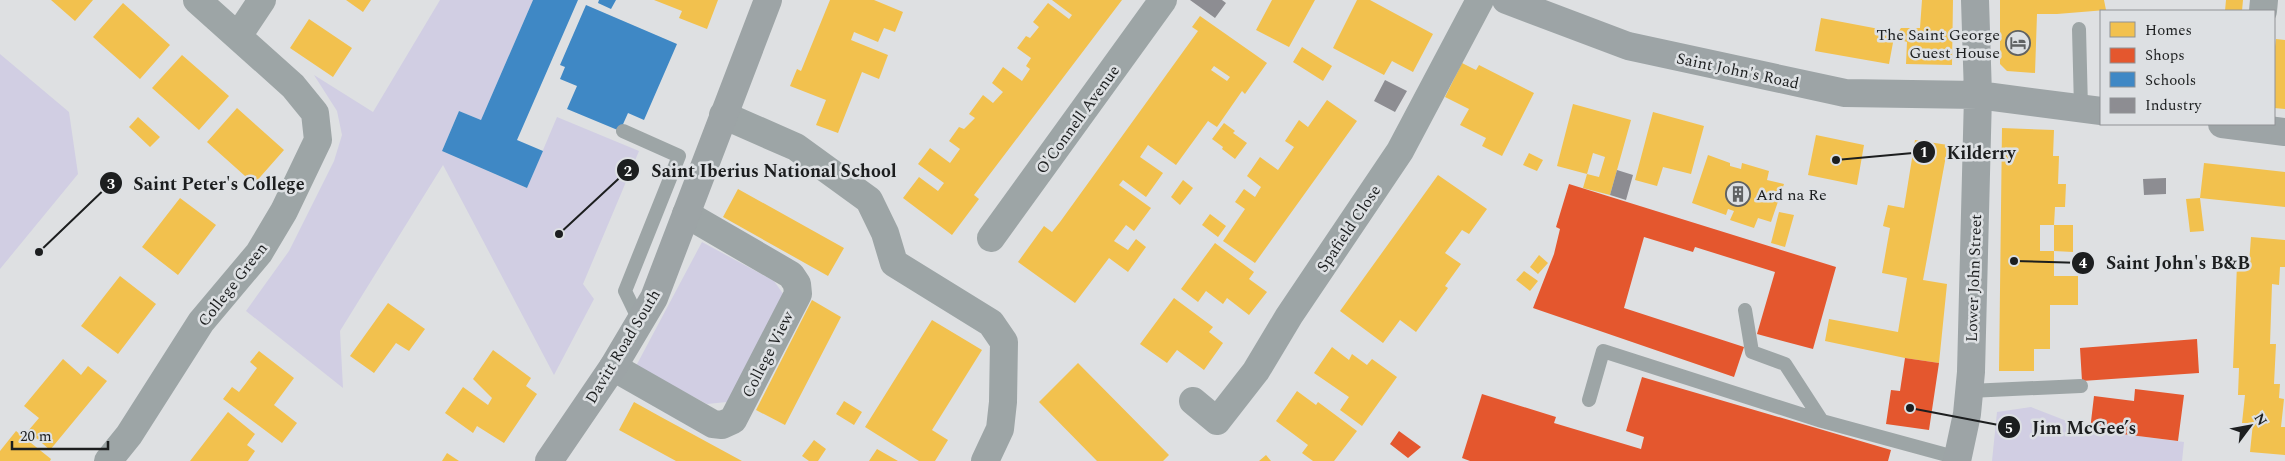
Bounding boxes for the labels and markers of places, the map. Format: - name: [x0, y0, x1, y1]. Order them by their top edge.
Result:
- place label: The Saint George Guest House: [1876, 23, 2000, 65]
- hotel icon: The Saint George Guest House: [2005, 30, 2031, 56]
- callout: Kilderry: [1911, 136, 2025, 169]
- callout: Saint Iberius National School: [616, 154, 906, 187]
- callout: Saint Peter's College: [98, 167, 315, 200]
- building icon: Ard na Re: [1725, 181, 1751, 207]
- place label: Ard na Re: [1756, 183, 1827, 207]
- callout: Saint John's B&B: [2071, 246, 2260, 279]
- callout: Jim McGee’s: [1997, 411, 2146, 444]

